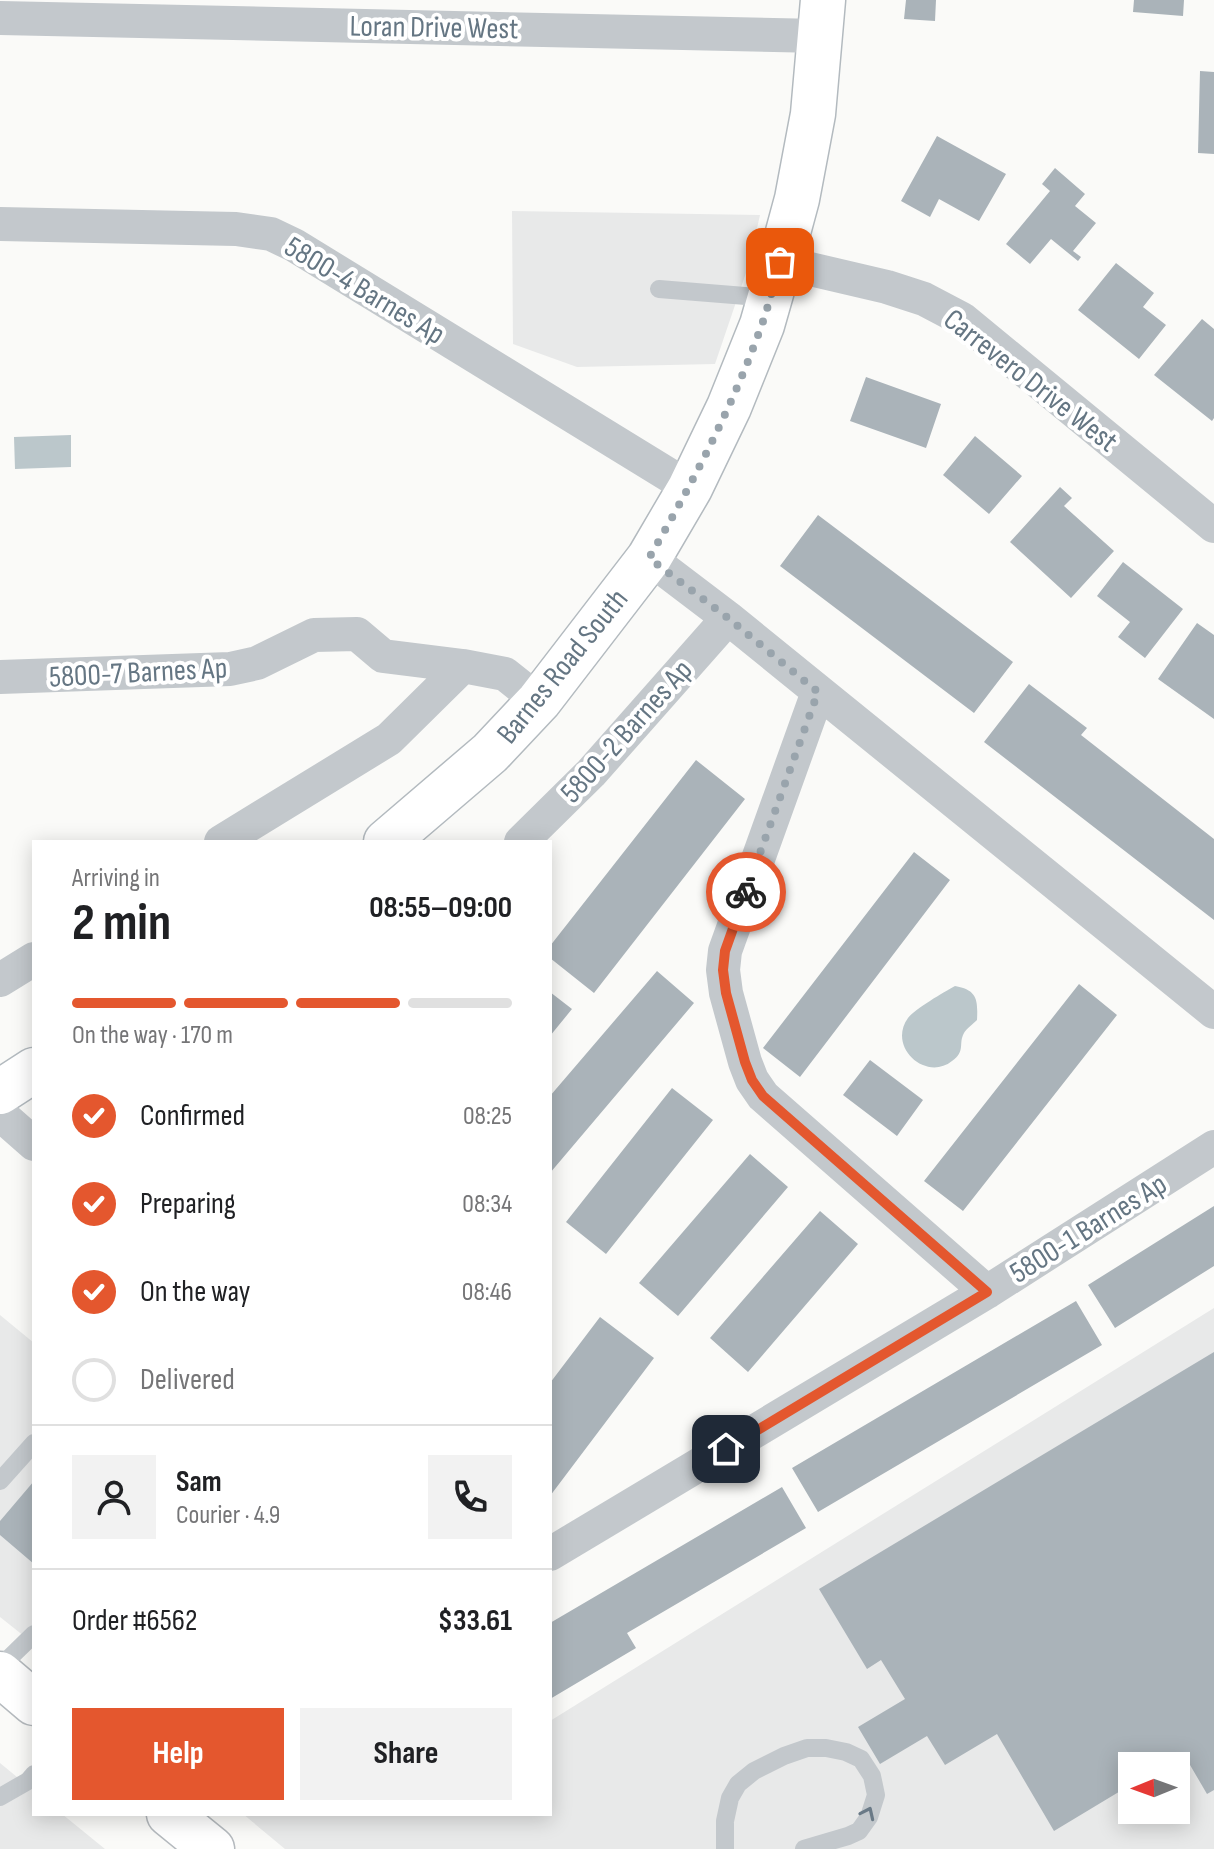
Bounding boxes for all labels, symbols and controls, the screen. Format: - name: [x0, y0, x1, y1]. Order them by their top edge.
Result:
- street label: Loran Drive West: [349, 9, 519, 47]
- pin: [746, 228, 814, 296]
- street label: 5800-4 Barnes Ap: [278, 229, 451, 353]
- icon: bag: [758, 240, 802, 284]
- street label: Carrevero Drive West: [936, 302, 1125, 460]
- street label: Barnes Road South: [489, 582, 636, 751]
- street label: 5800-7 Barnes Ap: [48, 650, 228, 696]
- street label: 5800-2 Barnes Ap: [553, 653, 700, 811]
- courier: [706, 852, 786, 932]
- text: Arriving in: [72, 863, 160, 894]
- icon: bike: [724, 870, 768, 914]
- text: 08:55–09:00: [369, 890, 512, 926]
- text: 2 min: [72, 892, 171, 955]
- text: On the way · 170 m: [72, 1020, 233, 1051]
- icon: check: [72, 1094, 116, 1138]
- text: Confirmed: [140, 1098, 245, 1134]
- text: 08:25: [463, 1101, 512, 1132]
- street label: 5800-1 Barnes Ap: [1003, 1166, 1174, 1291]
- icon: check: [72, 1182, 116, 1226]
- text: Preparing: [140, 1186, 236, 1222]
- text: 08:34: [462, 1189, 512, 1220]
- icon: check: [72, 1270, 116, 1314]
- text: On the way: [140, 1274, 250, 1310]
- text: 08:46: [462, 1277, 512, 1308]
- text: Delivered: [140, 1362, 235, 1398]
- pin: [692, 1415, 760, 1483]
- icon: home: [704, 1427, 748, 1471]
- button: person: [72, 1455, 156, 1539]
- button: phone: [428, 1455, 512, 1539]
- text: Sam: [176, 1464, 222, 1500]
- text: Courier · 4.9: [176, 1500, 280, 1531]
- text: Order #6562: [72, 1603, 197, 1639]
- text: $33.61: [438, 1603, 512, 1639]
- button: Help: [72, 1708, 284, 1800]
- button: Share: [300, 1708, 512, 1800]
- north arrow: [1118, 1752, 1190, 1824]
- map controls: [1118, 1752, 1190, 1824]
- one-way arrow: [859, 1807, 875, 1822]

